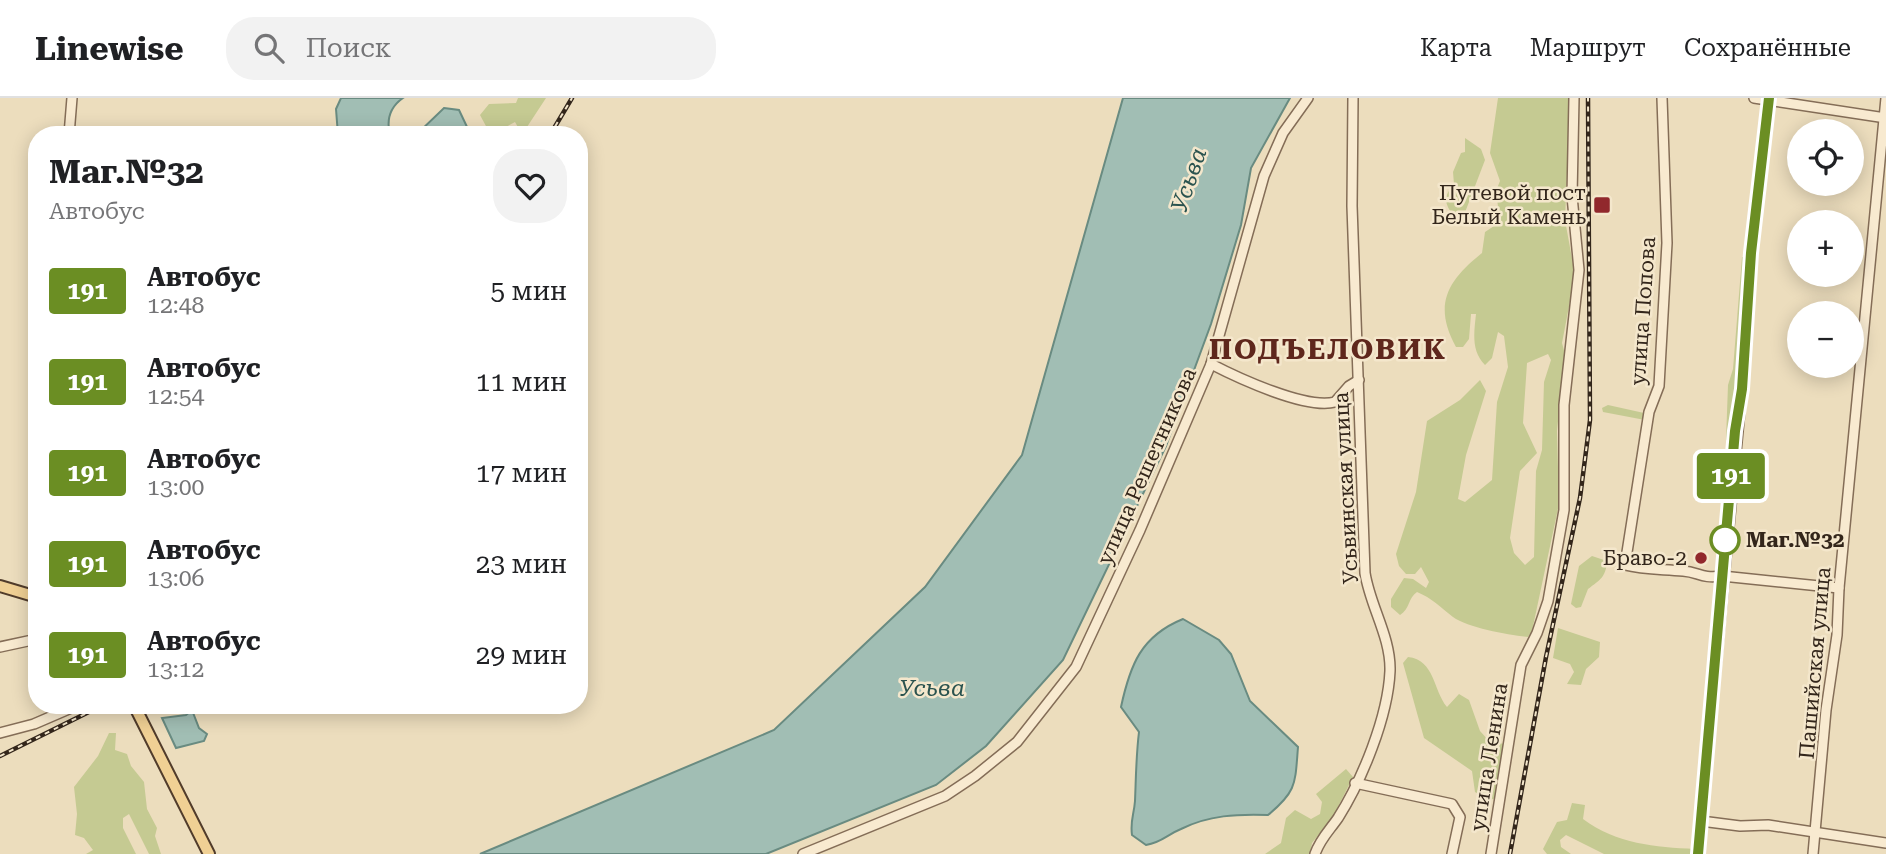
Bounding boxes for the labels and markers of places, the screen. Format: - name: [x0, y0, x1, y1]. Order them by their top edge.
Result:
- place label: Путевой пост Белый Камень: [1431, 181, 1586, 229]
- marker: Путевой пост Белый Камень: [1592, 195, 1612, 215]
- marker: Маг.№32: [1710, 525, 1740, 555]
- place label: Маг.№32: [1746, 528, 1845, 552]
- place label: Браво-2: [1603, 546, 1687, 570]
- marker: Браво-2: [1693, 550, 1709, 566]

